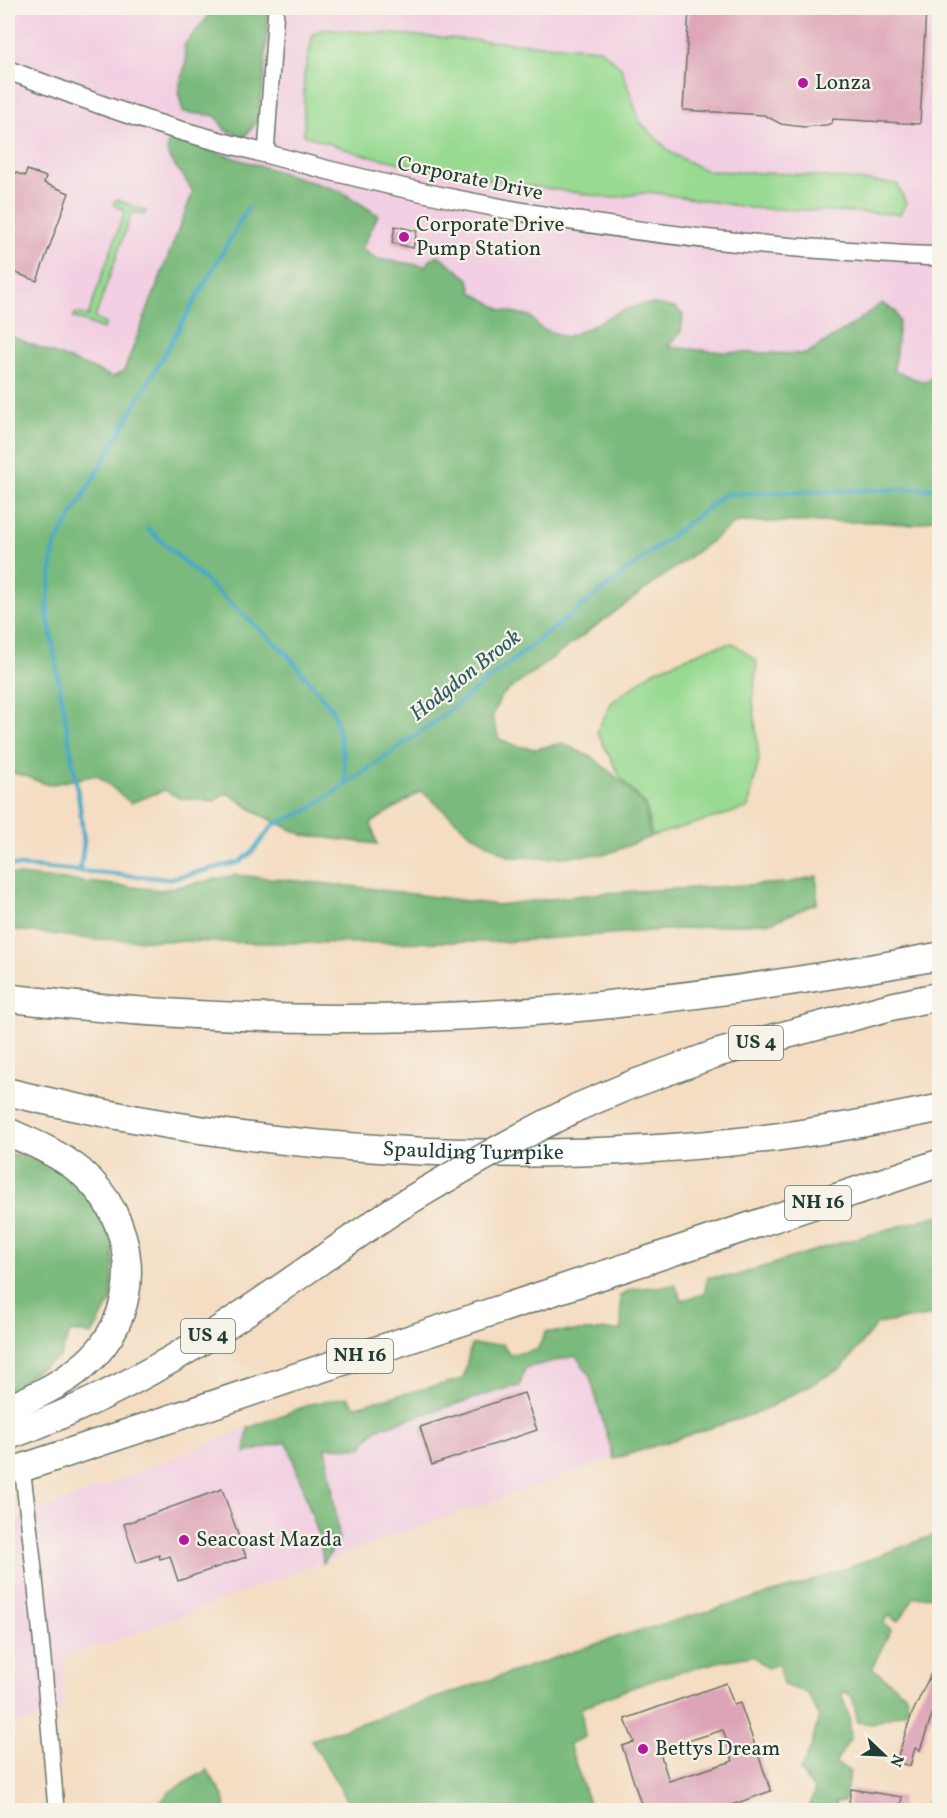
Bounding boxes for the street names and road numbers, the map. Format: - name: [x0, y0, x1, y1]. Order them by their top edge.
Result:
- street label: Corporate Drive: [394, 149, 546, 209]
- road number: US 4: [729, 1026, 783, 1060]
- street label: Spaulding Turnpike: [382, 1134, 564, 1168]
- road number: NH 16: [785, 1186, 851, 1220]
- road number: US 4: [181, 1319, 235, 1353]
- road number: NH 16: [327, 1339, 393, 1373]

